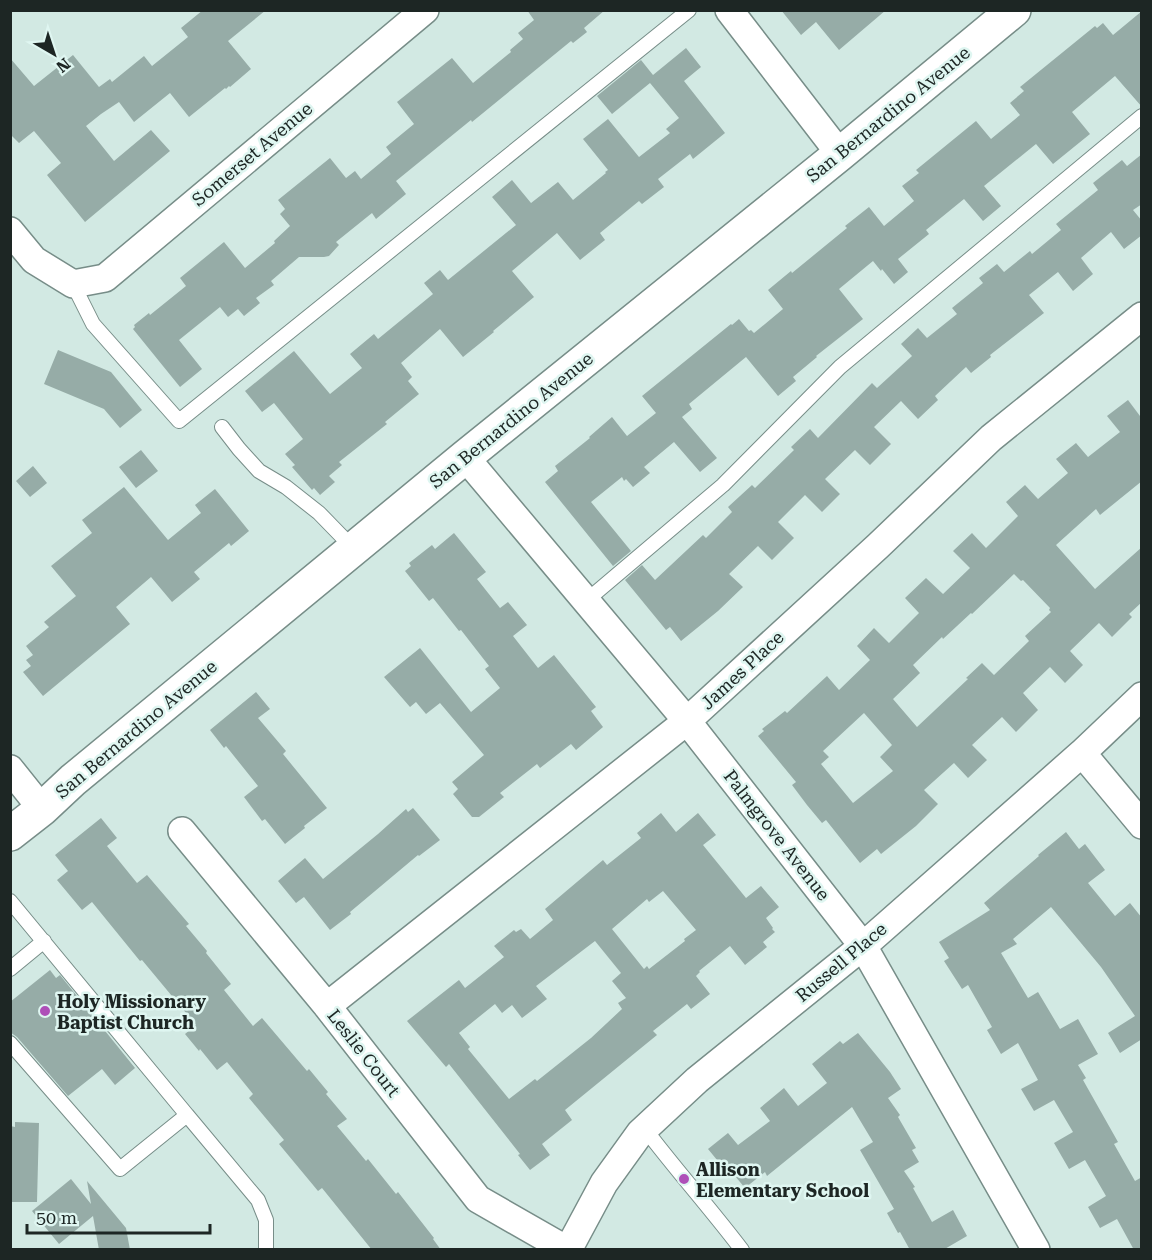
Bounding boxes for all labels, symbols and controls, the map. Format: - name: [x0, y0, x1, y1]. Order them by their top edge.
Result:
- north arrow: [24, 24, 84, 84]
- street label: San Bernardino Avenue: [802, 41, 974, 186]
- text: N: [52, 54, 74, 77]
- street label: Somerset Avenue: [188, 98, 316, 210]
- street label: San Bernardino Avenue: [425, 347, 597, 492]
- street label: James Place: [696, 626, 788, 714]
- street label: San Bernardino Avenue: [51, 655, 221, 803]
- street label: Palmgrove Avenue: [719, 766, 835, 905]
- street label: Russell Place: [791, 918, 891, 1006]
- place label: Holy Missionary Baptist Church: [57, 991, 206, 1033]
- marker: Holy Missionary Baptist Church: [38, 1004, 52, 1018]
- street label: Leslie Court: [323, 1005, 405, 1101]
- place label: Allison Elementary School: [696, 1159, 869, 1201]
- marker: Allison Elementary School: [677, 1172, 691, 1186]
- scale bar: [27, 1197, 210, 1235]
- text: 50 m: [36, 1207, 77, 1228]

